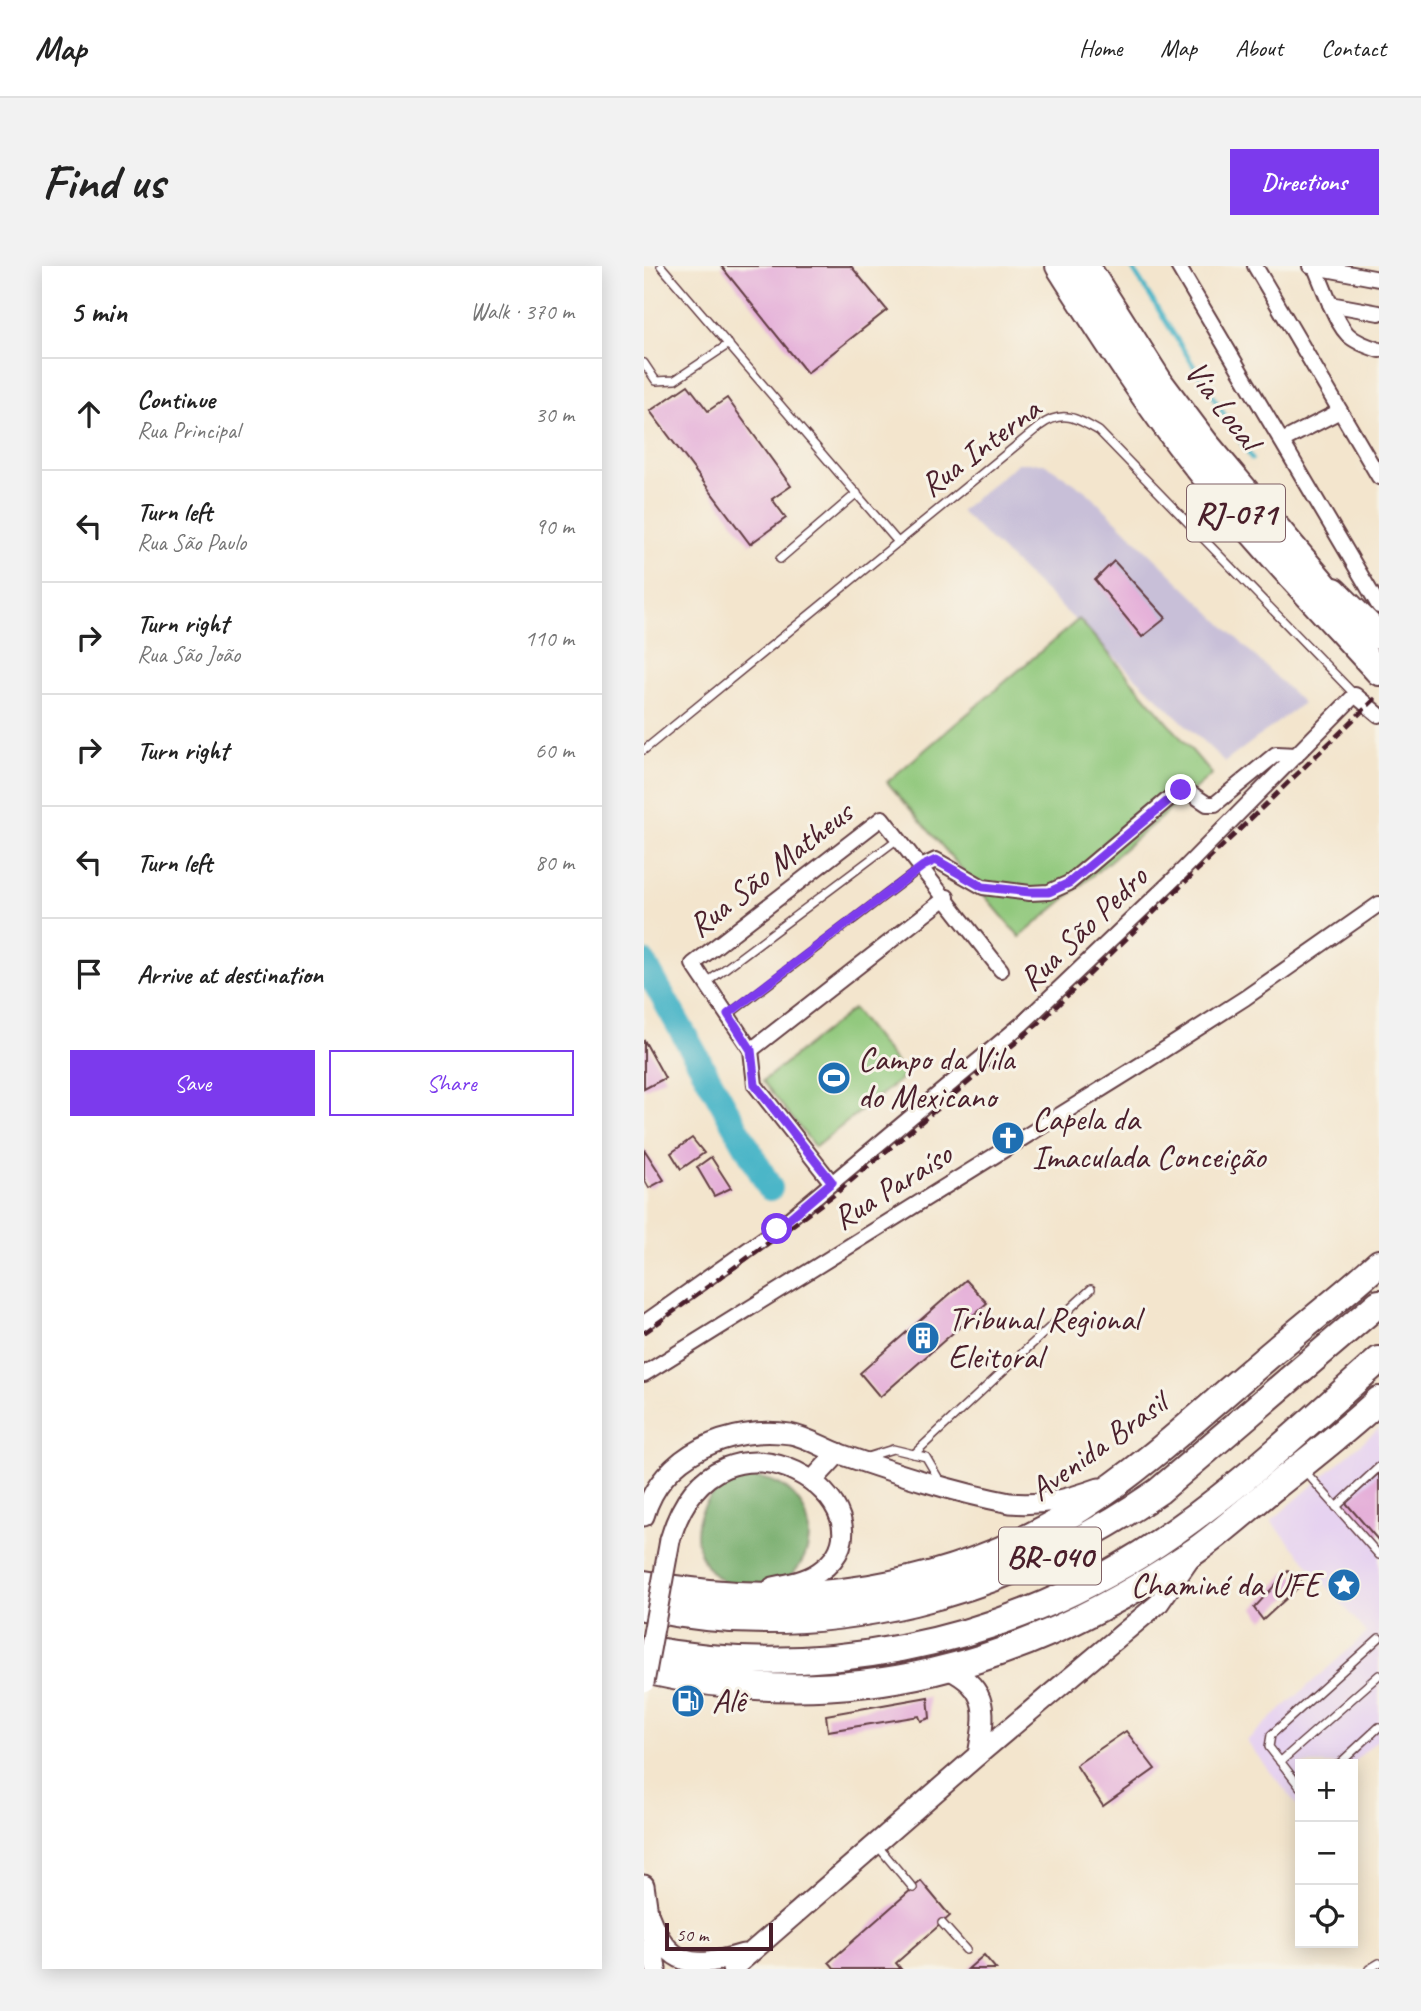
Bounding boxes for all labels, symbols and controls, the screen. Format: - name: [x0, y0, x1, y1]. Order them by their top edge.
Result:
- text: Map: [35, 27, 86, 69]
- text: Home: [1079, 33, 1122, 63]
- text: Map: [1160, 33, 1197, 63]
- text: About: [1235, 33, 1283, 63]
- text: Contact: [1321, 33, 1386, 63]
- button: Directions: [1230, 149, 1379, 215]
- text: Find us: [42, 151, 164, 213]
- text: 5 min: [70, 293, 127, 331]
- text: Walk · 370 m: [470, 297, 574, 326]
- street label: Via Local: [1176, 352, 1273, 462]
- text: Continue: [137, 383, 215, 416]
- street label: Rua Interna: [911, 386, 1051, 506]
- icon: ahead: [70, 395, 108, 433]
- text: 30 m: [535, 400, 574, 429]
- text: Rua Principal: [137, 416, 240, 445]
- road number: RJ-071: [1187, 484, 1285, 542]
- text: Turn left: [137, 495, 212, 528]
- icon: left: [70, 507, 108, 545]
- text: 90 m: [535, 512, 574, 541]
- text: Rua São Paulo: [137, 528, 246, 557]
- text: Turn right: [137, 607, 228, 640]
- icon: right: [70, 619, 108, 657]
- text: 110 m: [525, 624, 574, 653]
- text: Rua São João: [137, 640, 240, 669]
- icon: right: [70, 731, 108, 769]
- text: Turn right: [137, 734, 228, 767]
- text: 60 m: [535, 736, 574, 765]
- route end: [1165, 774, 1196, 805]
- street label: Rua São Matheus: [679, 790, 863, 946]
- icon: left: [70, 843, 108, 881]
- text: Turn left: [137, 846, 212, 879]
- text: 80 m: [535, 848, 574, 877]
- street label: Rua São Pedro: [1010, 855, 1157, 1000]
- icon: arrive: [70, 955, 108, 993]
- text: Arrive at destination: [137, 958, 323, 991]
- place label: Campo da Vila do Mexicano: [858, 1038, 1016, 1118]
- button: Save: [70, 1050, 315, 1116]
- button: Share: [329, 1050, 574, 1116]
- sports icon: Campo da Vila do Mexicano: [815, 1059, 853, 1097]
- place label: Capela da Imaculada Conceição: [1032, 1098, 1268, 1178]
- church icon: Capela da Imaculada Conceição: [989, 1119, 1027, 1157]
- street label: Rua Paraíso: [825, 1132, 961, 1239]
- route start: [761, 1213, 792, 1244]
- place label: Tribunal Regional Eleitoral: [948, 1298, 1145, 1378]
- building icon: Tribunal Regional Eleitoral: [904, 1319, 942, 1357]
- street label: Avenida Brasil: [1021, 1379, 1179, 1510]
- road number: BR-040: [999, 1527, 1101, 1584]
- place label: Chaminé da UFE: [1131, 1564, 1324, 1606]
- place icon: Chaminé da UFE: [1325, 1566, 1363, 1604]
- place label: Alê: [712, 1680, 749, 1722]
- fuel station icon: Alê: [669, 1682, 707, 1720]
- map controls: [1295, 1759, 1358, 1948]
- button: +: [1295, 1759, 1358, 1822]
- button: −: [1295, 1822, 1358, 1885]
- button: locate: [1295, 1885, 1358, 1948]
- scale bar: [665, 1920, 774, 1952]
- text: 50 m: [676, 1923, 708, 1947]

